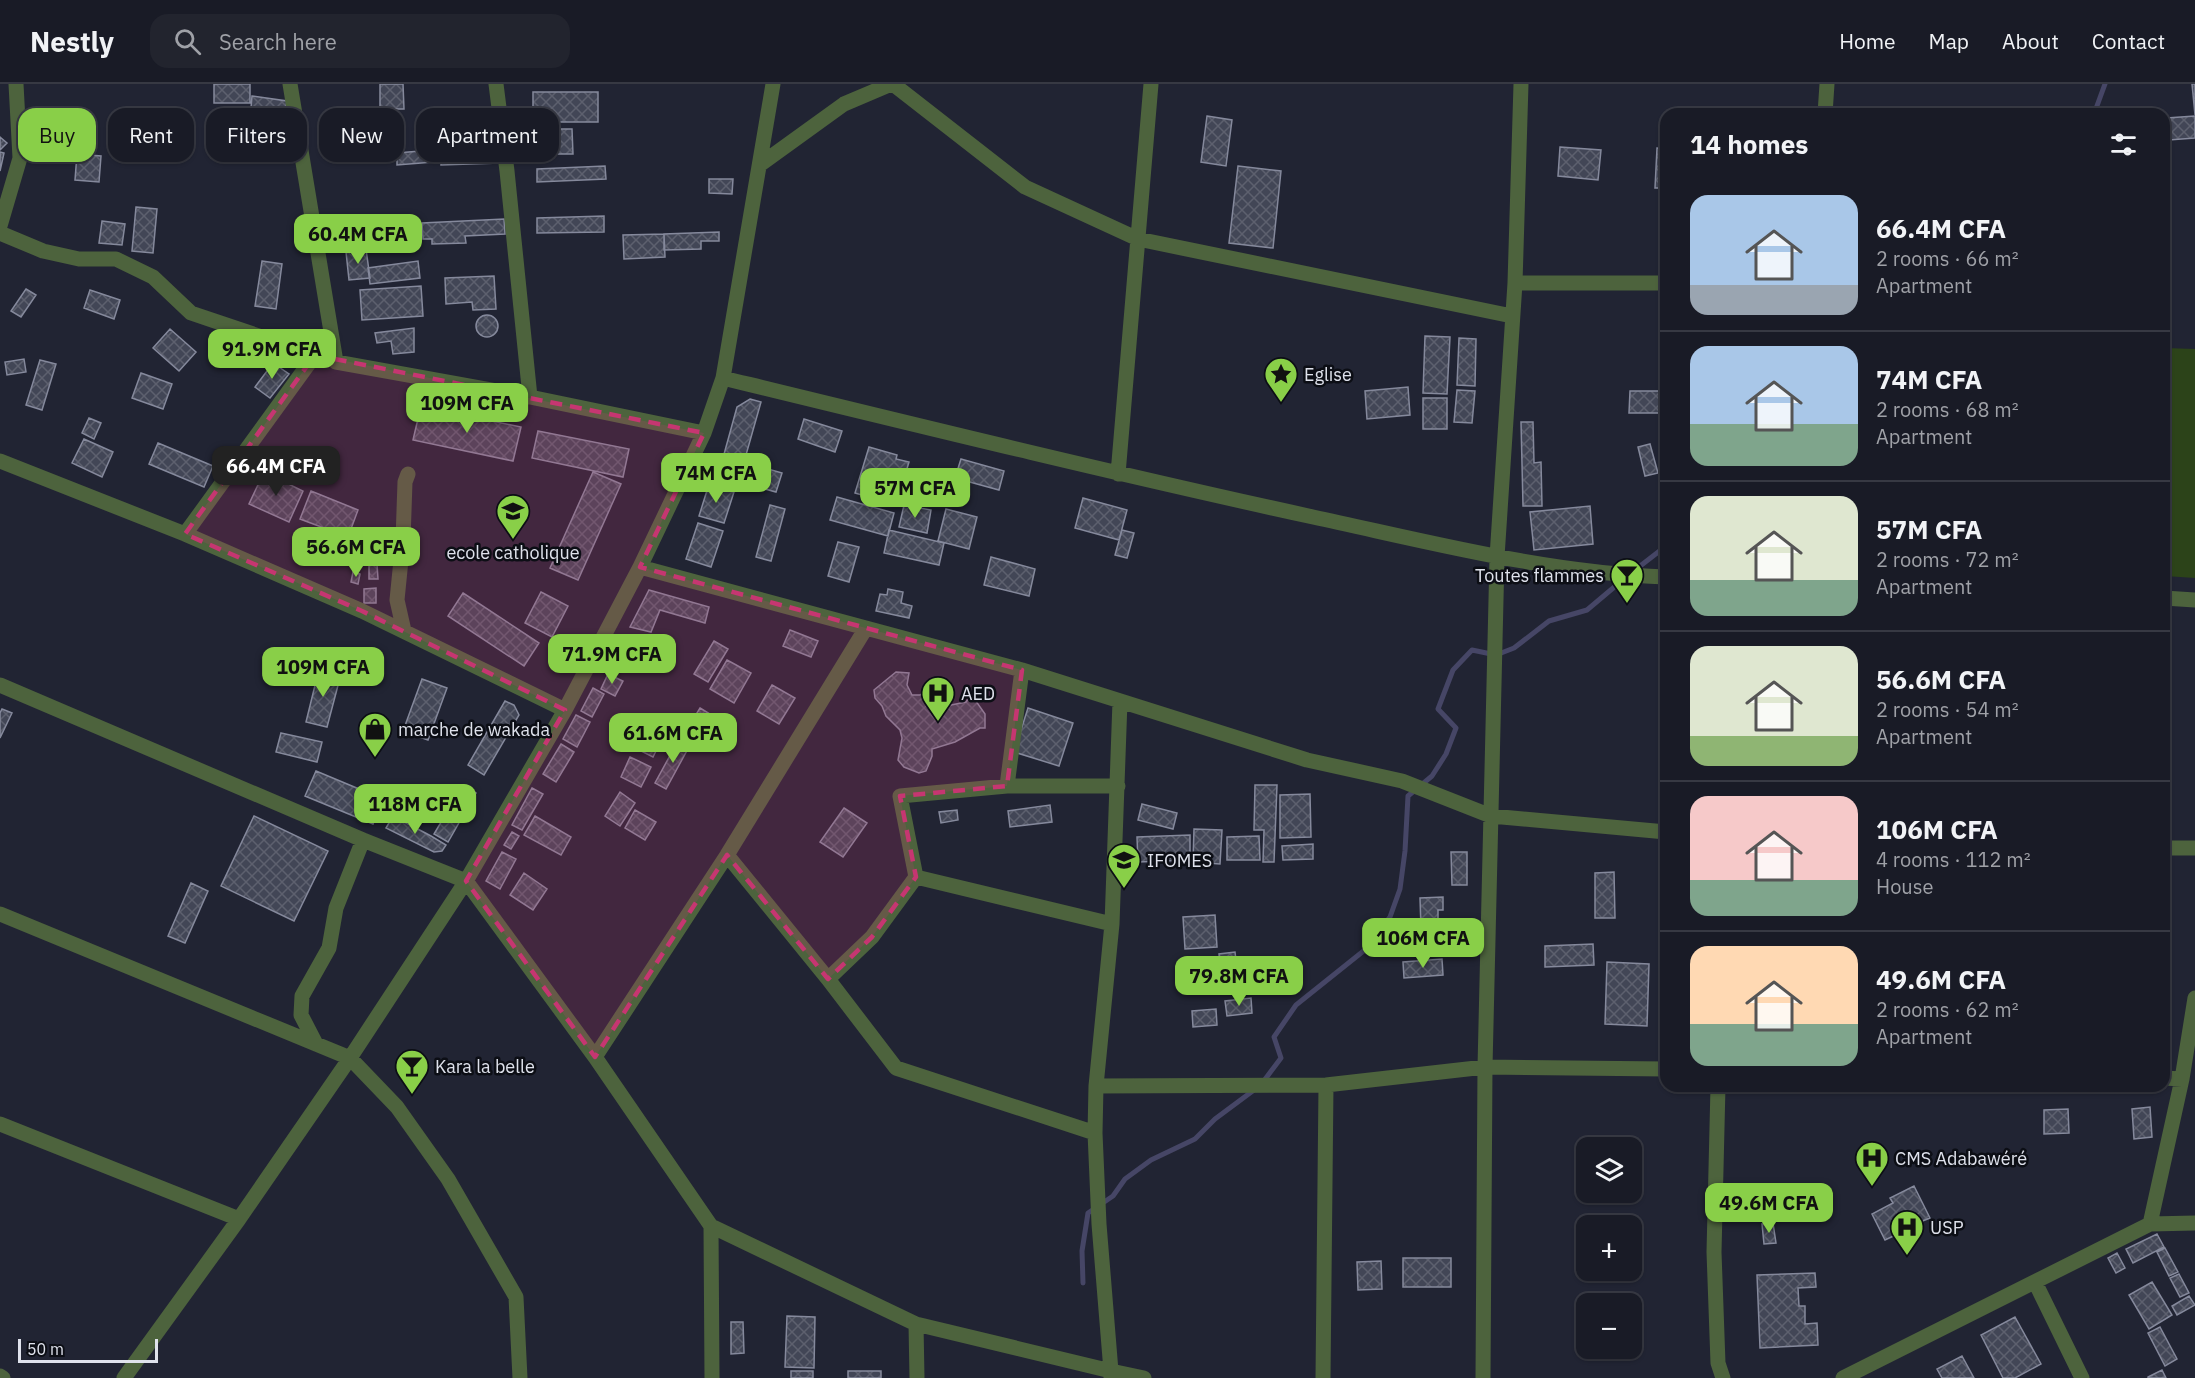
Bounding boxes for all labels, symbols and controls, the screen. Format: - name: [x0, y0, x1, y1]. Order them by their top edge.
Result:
- search box: [150, 14, 570, 68]
- text: Nestly: [30, 23, 114, 60]
- icon: search: [171, 25, 204, 58]
- text: Search here: [219, 27, 337, 56]
- text: Home: [1839, 27, 1896, 55]
- text: Map: [1929, 27, 1969, 55]
- text: About: [2002, 27, 2059, 55]
- text: Contact: [2092, 27, 2165, 55]
- chip: Buy: [18, 108, 96, 162]
- chip: Rent: [108, 108, 194, 162]
- chip: Filters: [206, 108, 307, 162]
- chip: New: [319, 108, 404, 162]
- chip: Apartment: [416, 108, 559, 162]
- text: 14 homes: [1690, 127, 1808, 161]
- icon: filters: [2107, 128, 2140, 161]
- text: 66.4M CFA: [1876, 211, 2006, 245]
- pin: 60.4M CFA: [289, 214, 427, 265]
- icon: home: [1738, 219, 1810, 291]
- text: 60.4M CFA: [308, 220, 408, 247]
- text: 2 rooms · 66 m²: [1876, 245, 2019, 272]
- text: Apartment: [1876, 272, 1972, 299]
- pin: 91.9M CFA: [203, 329, 341, 380]
- text: 91.9M CFA: [222, 335, 322, 362]
- place icon: Eglise: [1263, 356, 1299, 403]
- text: 74M CFA: [1876, 362, 1982, 396]
- place label: Eglise: [1304, 363, 1352, 386]
- icon: home: [1738, 370, 1810, 442]
- pin: 109M CFA: [405, 383, 529, 434]
- text: 109M CFA: [420, 389, 514, 416]
- text: 2 rooms · 68 m²: [1876, 396, 2019, 423]
- text: Apartment: [1876, 423, 1972, 450]
- pin: 66.4M CFA: [207, 446, 345, 497]
- text: 66.4M CFA: [226, 452, 326, 479]
- pin: 74M CFA: [661, 453, 771, 504]
- text: 74M CFA: [675, 459, 757, 486]
- pin: 57M CFA: [860, 468, 970, 519]
- text: 57M CFA: [874, 474, 956, 501]
- school or university icon: ecole catholique: [495, 493, 531, 540]
- text: 57M CFA: [1876, 512, 1982, 546]
- icon: home: [1738, 520, 1810, 592]
- pin: 56.6M CFA: [287, 527, 425, 578]
- text: 56.6M CFA: [306, 533, 406, 560]
- place label: ecole catholique: [446, 541, 580, 564]
- text: 2 rooms · 72 m²: [1876, 546, 2019, 573]
- bar icon: Toutes flammes: [1609, 557, 1645, 604]
- place label: Toutes flammes: [1475, 564, 1604, 587]
- text: Apartment: [1876, 573, 1972, 600]
- pin: 71.9M CFA: [543, 634, 681, 685]
- text: 71.9M CFA: [562, 640, 662, 667]
- pin: 109M CFA: [261, 647, 385, 698]
- text: 109M CFA: [276, 653, 370, 680]
- text: 56.6M CFA: [1876, 662, 2006, 696]
- icon: home: [1738, 670, 1810, 742]
- hospital icon: AED: [920, 675, 956, 722]
- place label: AED: [961, 682, 995, 705]
- text: 2 rooms · 54 m²: [1876, 696, 2019, 723]
- shop icon: marche de wakada: [357, 711, 393, 758]
- pin: 61.6M CFA: [604, 713, 742, 764]
- place label: marche de wakada: [398, 718, 551, 741]
- text: 61.6M CFA: [623, 719, 723, 746]
- text: Apartment: [1876, 723, 1972, 750]
- pin: 118M CFA: [353, 784, 477, 835]
- text: 118M CFA: [368, 790, 462, 817]
- text: 106M CFA: [1876, 812, 1998, 846]
- icon: home: [1738, 820, 1810, 892]
- school or university icon: IFOMES: [1106, 842, 1142, 889]
- text: 4 rooms · 112 m²: [1876, 846, 2031, 873]
- place label: IFOMES: [1147, 849, 1212, 872]
- text: House: [1876, 873, 1933, 900]
- pin: 106M CFA: [1361, 918, 1485, 969]
- text: 106M CFA: [1376, 924, 1470, 951]
- pin: 79.8M CFA: [1170, 956, 1308, 1007]
- text: 79.8M CFA: [1189, 962, 1289, 989]
- text: 49.6M CFA: [1876, 962, 2006, 996]
- icon: home: [1738, 970, 1810, 1042]
- text: 2 rooms · 62 m²: [1876, 996, 2019, 1023]
- text: Apartment: [1876, 1023, 1972, 1050]
- bar icon: Kara la belle: [394, 1048, 430, 1095]
- place label: Kara la belle: [435, 1055, 535, 1078]
- map controls: [1576, 1137, 1642, 1359]
- button: layers: [1576, 1137, 1642, 1203]
- hospital icon: CMS Adabawéré: [1854, 1140, 1890, 1187]
- place label: CMS Adabawéré: [1895, 1147, 2027, 1170]
- pin: 49.6M CFA: [1700, 1183, 1838, 1234]
- text: 49.6M CFA: [1719, 1189, 1819, 1216]
- hospital icon: USP: [1889, 1209, 1925, 1256]
- button: +: [1576, 1215, 1642, 1281]
- place label: USP: [1930, 1216, 1964, 1239]
- button: −: [1576, 1293, 1642, 1359]
- scale bar: [18, 1336, 158, 1364]
- text: 50 m: [27, 1339, 64, 1359]

